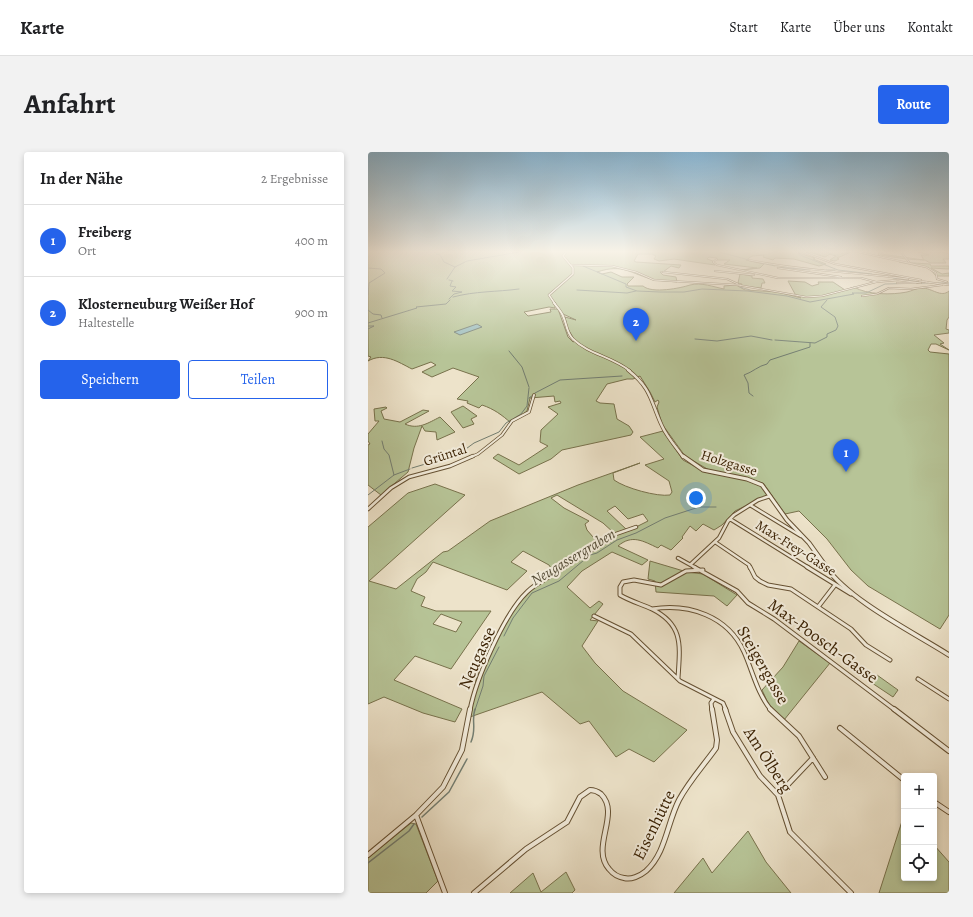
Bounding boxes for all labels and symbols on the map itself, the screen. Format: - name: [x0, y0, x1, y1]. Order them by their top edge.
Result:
- pin: 2: [623, 308, 649, 341]
- street label: Grüntal: [421, 439, 470, 471]
- pin: 1: [833, 439, 859, 472]
- street label: Holzgasse: [698, 445, 760, 481]
- your location: [686, 488, 706, 508]
- street label: Max-Frey-Gasse: [752, 516, 840, 580]
- water label: Neugassergraben: [527, 524, 619, 590]
- street label: Max-Poosch-Gasse: [763, 593, 883, 689]
- street label: Steigergasse: [731, 621, 795, 709]
- street label: Neugasse: [453, 623, 501, 693]
- street label: Am Ölberg: [738, 722, 798, 798]
- street label: Eisenhütte: [627, 786, 681, 864]

